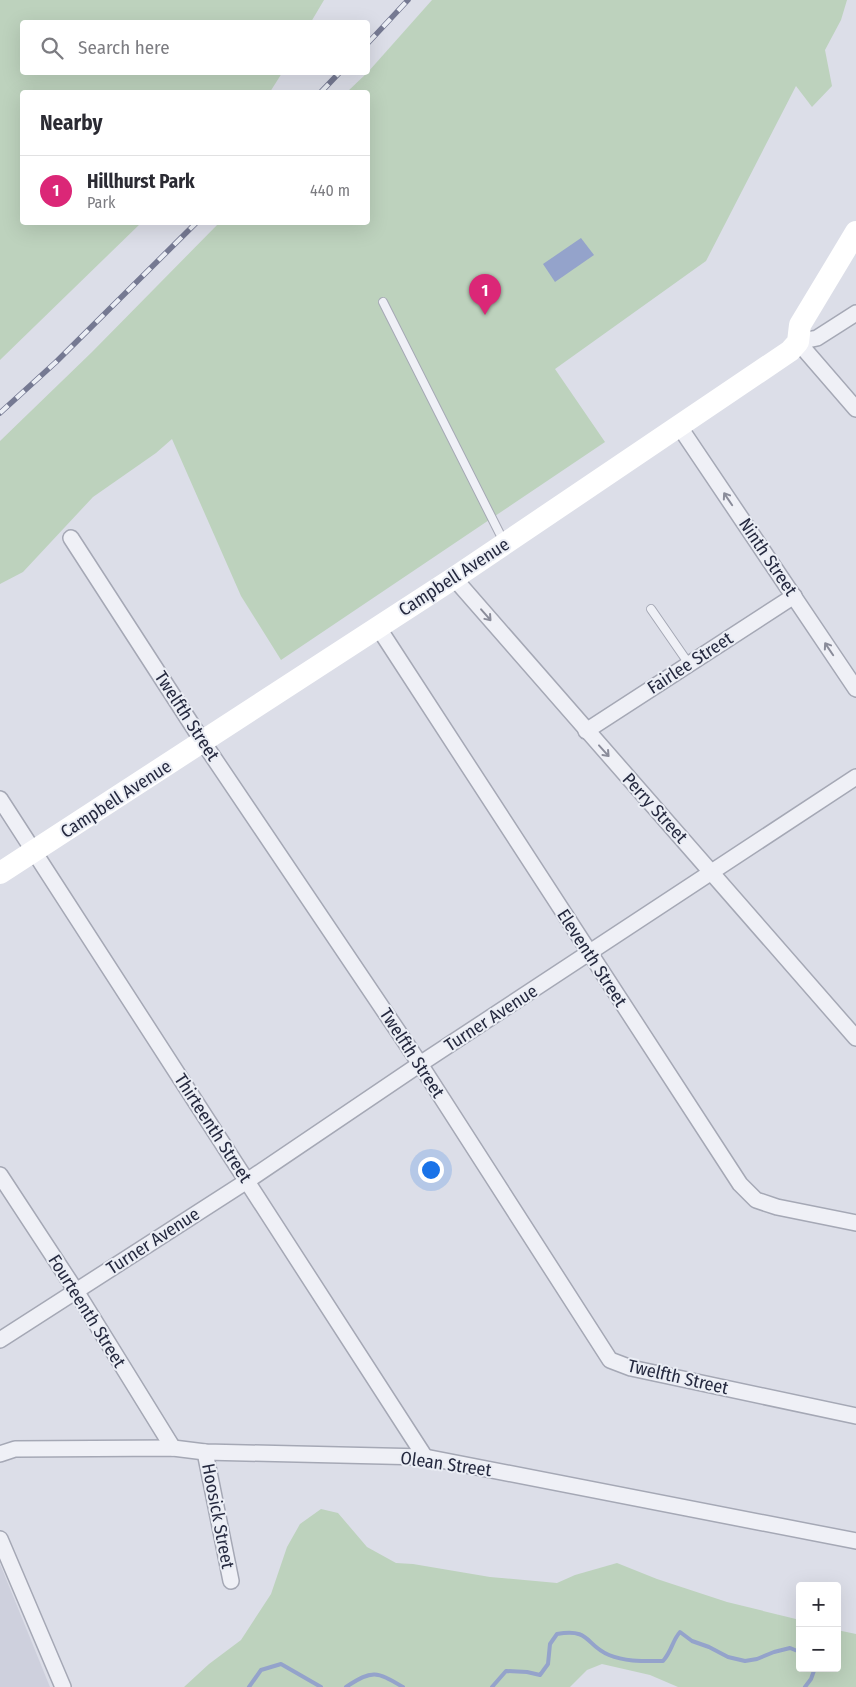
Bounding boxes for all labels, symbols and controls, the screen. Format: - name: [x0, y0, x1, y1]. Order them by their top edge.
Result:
- search box: [20, 20, 370, 75]
- icon: search: [38, 34, 66, 62]
- text: Search here: [78, 36, 170, 59]
- text: Nearby: [40, 110, 102, 136]
- text: Hillhurst Park: [87, 170, 195, 193]
- text: 1: [53, 181, 59, 200]
- text: 440 m: [310, 181, 350, 200]
- text: Park: [87, 193, 115, 212]
- pin: 1: [469, 274, 501, 315]
- one-way arrow: [723, 493, 733, 507]
- street label: Ninth Street: [734, 514, 802, 600]
- street label: Campbell Avenue: [395, 533, 514, 621]
- one-way arrow: [481, 608, 492, 621]
- street label: Fairlee Street: [643, 627, 737, 699]
- one-way arrow: [824, 642, 834, 656]
- street label: Twelfth Street: [150, 667, 224, 765]
- one-way arrow: [598, 744, 610, 757]
- street label: Campbell Avenue: [57, 755, 176, 843]
- street label: Perry Street: [618, 768, 692, 848]
- street label: Eleventh Street: [552, 905, 632, 1011]
- street label: Turner Avenue: [440, 980, 542, 1056]
- street label: Twelfth Street: [375, 1004, 449, 1102]
- street label: Thirteenth Street: [170, 1069, 256, 1187]
- your location: [418, 1157, 444, 1183]
- street label: Turner Avenue: [102, 1203, 204, 1279]
- street label: Fourteenth Street: [43, 1250, 131, 1372]
- street label: Twelfth Street: [626, 1355, 731, 1399]
- street label: Olean Street: [399, 1447, 493, 1481]
- street label: Hoosick Street: [197, 1462, 239, 1571]
- map controls: [796, 1582, 841, 1672]
- button: +: [796, 1582, 841, 1627]
- button: −: [796, 1627, 841, 1672]

